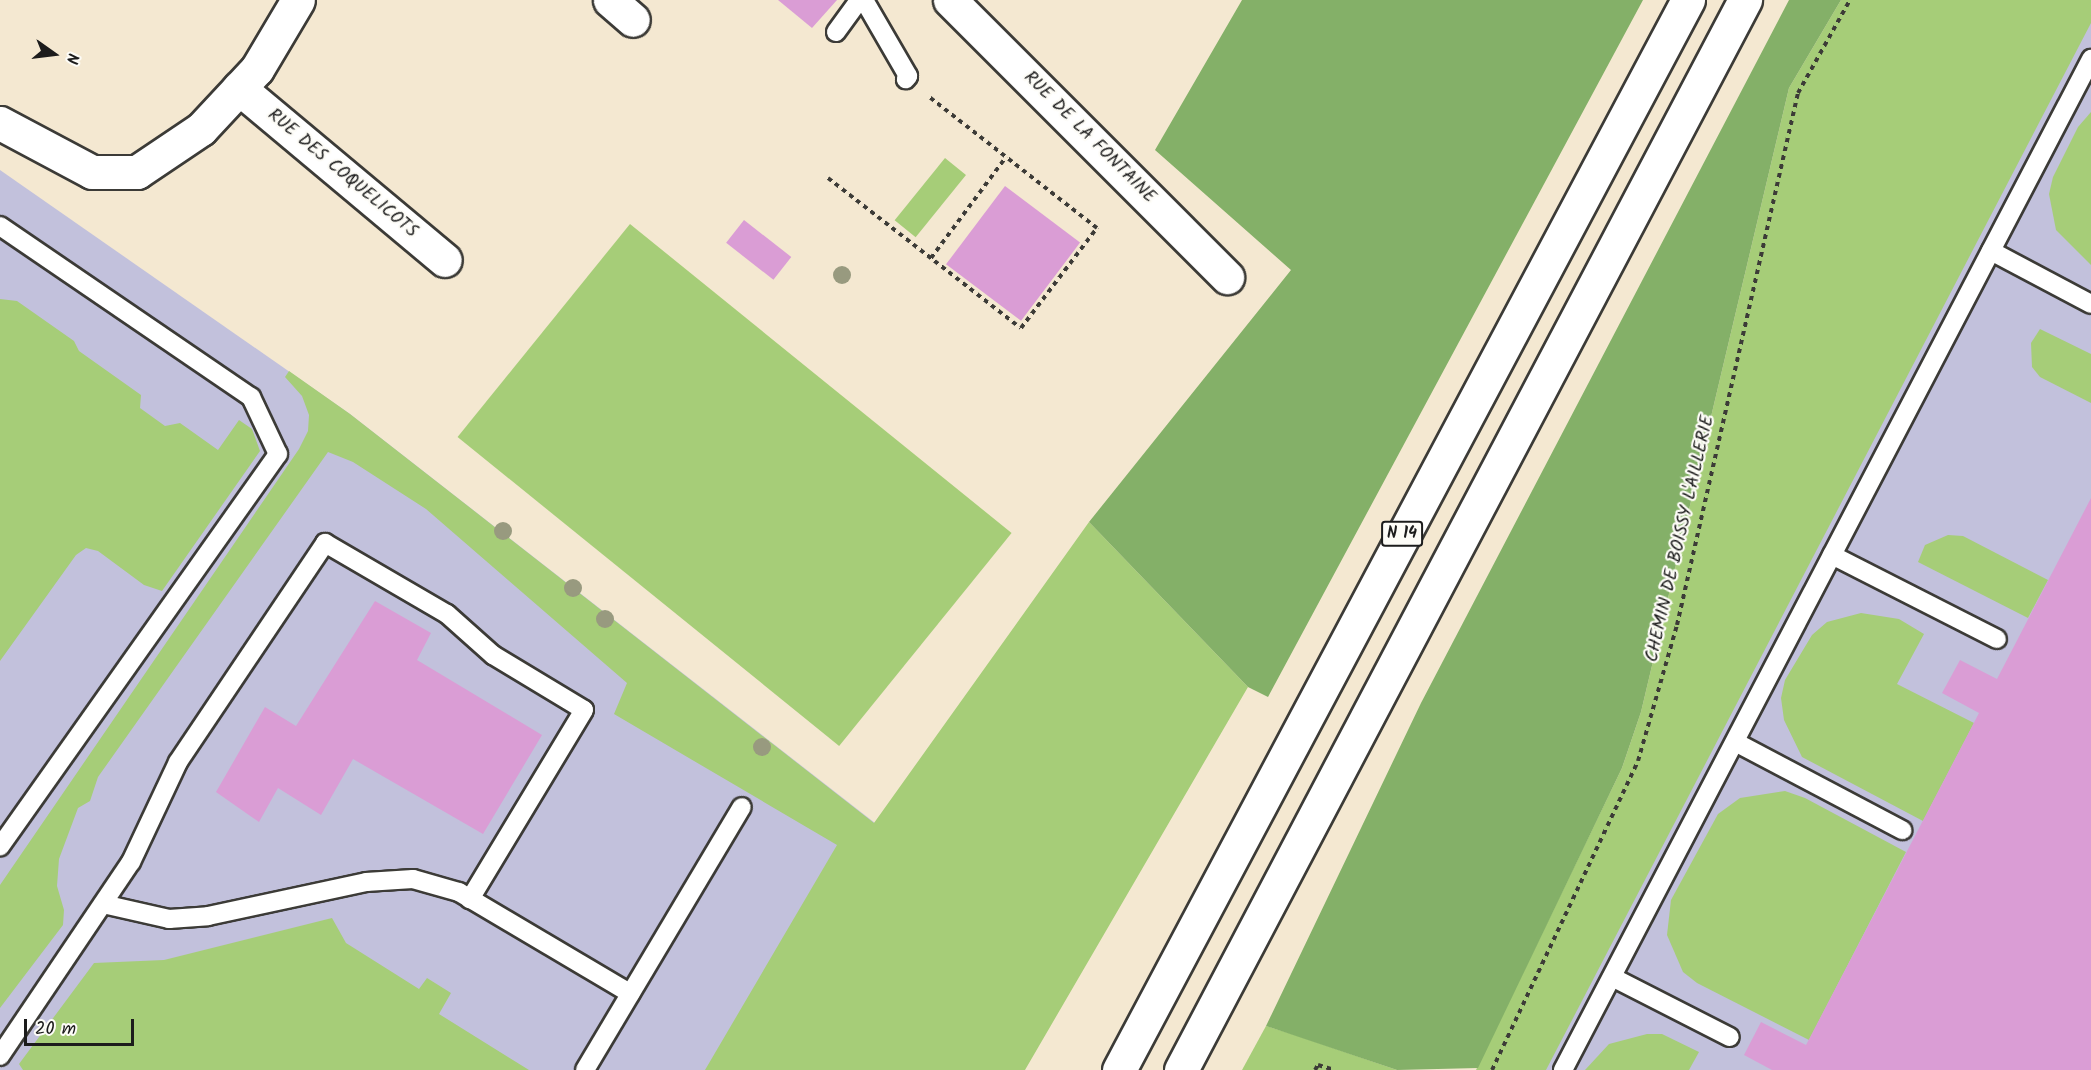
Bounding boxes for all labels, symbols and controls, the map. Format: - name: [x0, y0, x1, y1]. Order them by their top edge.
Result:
- north arrow: [24, 24, 84, 84]
- text: N: [59, 51, 85, 66]
- street label: RUE DE LA FONTAINE: [1018, 67, 1160, 209]
- street label: RUE DES COQUELICOTS: [263, 105, 421, 243]
- street label: CHEMIN DE BOISSY L'AILLERIE: [1642, 414, 1720, 664]
- road number: N 14: [1381, 521, 1423, 547]
- scale bar: [27, 1007, 136, 1045]
- text: 20 m: [35, 1015, 76, 1044]

